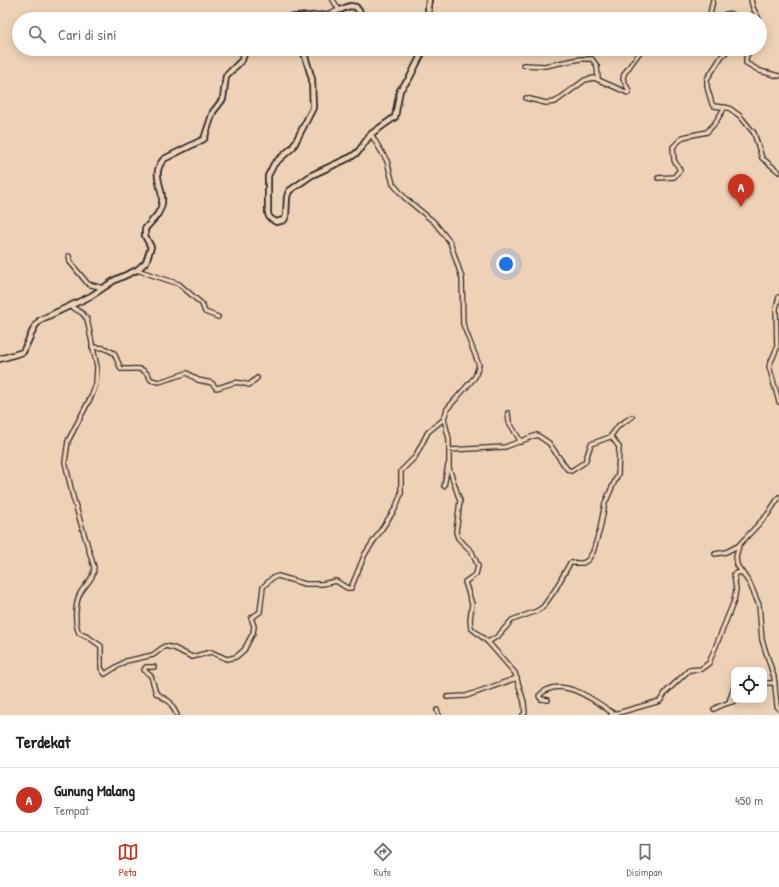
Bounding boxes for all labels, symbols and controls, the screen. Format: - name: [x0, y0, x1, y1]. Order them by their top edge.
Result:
- search box: [12, 12, 767, 56]
- icon: search: [26, 23, 48, 45]
- text: Cari di sini: [58, 24, 117, 45]
- pin: A: [728, 174, 754, 207]
- your location: [496, 254, 516, 274]
- map controls: [731, 667, 767, 703]
- button: locate: [731, 667, 767, 703]
- text: Terdekat: [16, 730, 70, 753]
- text: Gunung Malang: [54, 780, 135, 801]
- text: A: [26, 791, 32, 809]
- text: 450 m: [735, 791, 763, 809]
- text: Tempat: [54, 801, 89, 819]
- tab: Peta: [117, 841, 139, 879]
- tab: Rute: [372, 841, 394, 879]
- tab: Disimpan: [627, 841, 662, 879]

